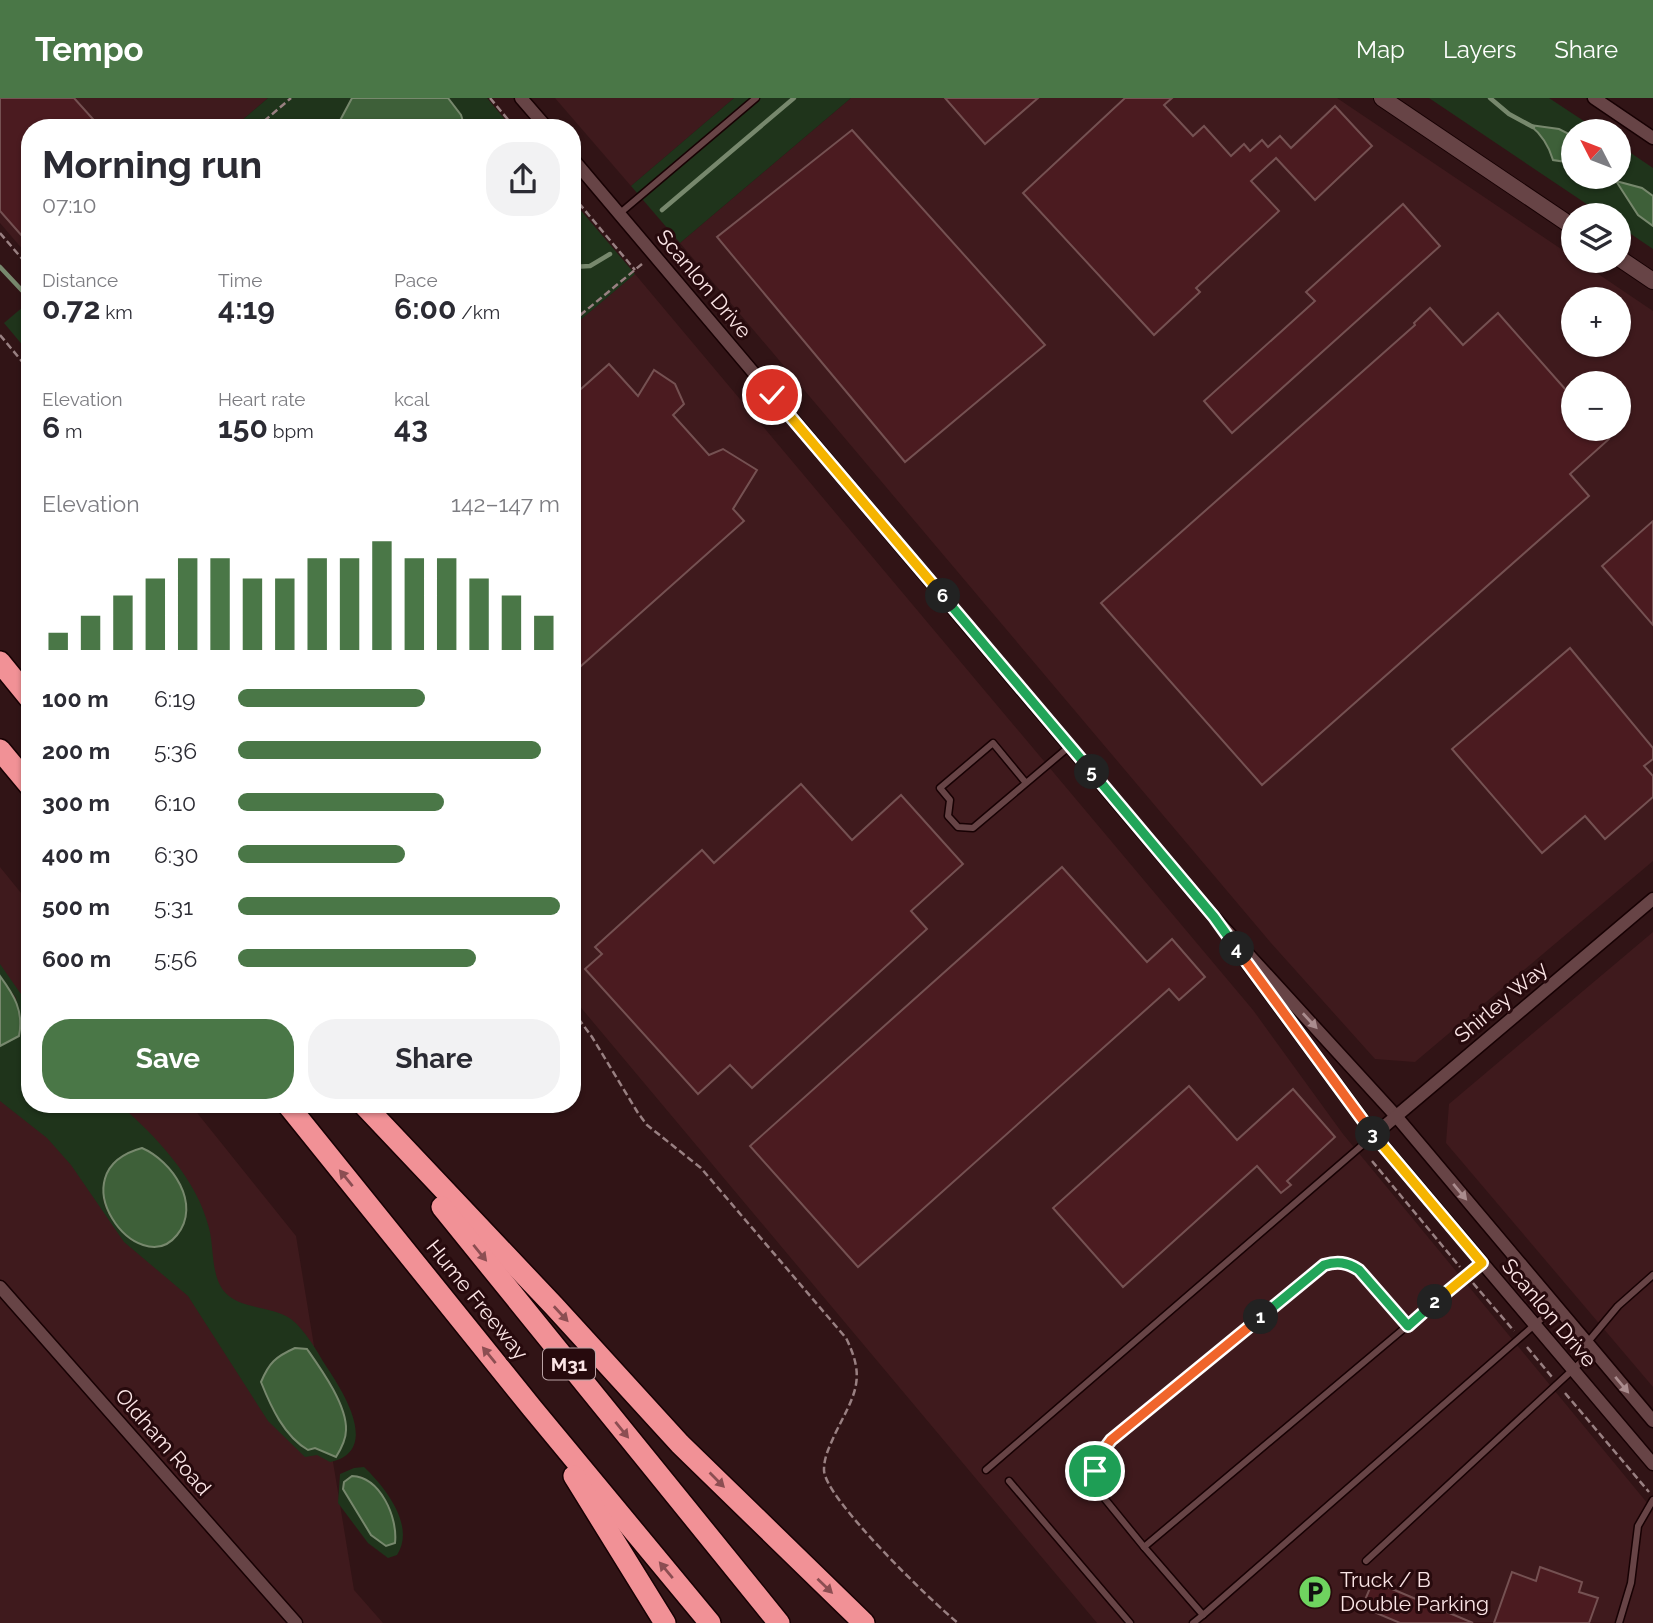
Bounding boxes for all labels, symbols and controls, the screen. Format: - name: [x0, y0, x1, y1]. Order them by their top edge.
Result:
- text: Tempo: [35, 30, 144, 69]
- text: Map: [1356, 35, 1405, 64]
- text: Layers: [1443, 35, 1516, 64]
- text: Share: [1554, 35, 1618, 64]
- north arrow: [1561, 119, 1631, 189]
- map controls: [1561, 119, 1631, 441]
- text: Morning run: [42, 142, 262, 187]
- button: share: [486, 142, 560, 216]
- text: 07:10: [42, 191, 96, 218]
- button: layers: [1561, 203, 1631, 273]
- street label: Scanlon Drive: [652, 224, 757, 343]
- text: Distance: [42, 269, 118, 291]
- text: Time: [218, 269, 262, 291]
- text: Pace: [394, 269, 438, 291]
- button: +: [1561, 287, 1631, 357]
- text: 0.72: [42, 291, 100, 326]
- text: 4:19: [218, 291, 275, 326]
- text: 6:00: [394, 291, 456, 326]
- text: km: [100, 301, 133, 323]
- text: /km: [456, 301, 500, 323]
- pin: [742, 365, 802, 425]
- button: −: [1561, 371, 1631, 441]
- icon: check: [753, 376, 791, 414]
- text: Elevation: [42, 388, 123, 410]
- text: Heart rate: [218, 388, 306, 410]
- text: kcal: [394, 388, 430, 410]
- text: 6: [42, 410, 60, 445]
- text: 150: [218, 410, 268, 445]
- text: 43: [394, 410, 428, 445]
- text: m: [60, 420, 83, 442]
- text: bpm: [268, 420, 314, 442]
- text: Elevation: [42, 490, 140, 517]
- text: 142–147 m: [451, 490, 560, 517]
- pin: 6: [926, 578, 960, 614]
- text: 6: [937, 584, 948, 606]
- text: 100 m: [42, 685, 109, 712]
- text: 6:19: [154, 685, 196, 712]
- text: 200 m: [42, 737, 110, 764]
- text: 5:36: [154, 737, 197, 764]
- pin: 5: [1074, 754, 1110, 790]
- text: 5: [1086, 760, 1097, 782]
- text: 300 m: [42, 789, 110, 816]
- text: 6:10: [154, 789, 196, 816]
- text: 400 m: [42, 841, 110, 868]
- text: 6:30: [154, 841, 199, 868]
- text: 500 m: [42, 893, 110, 920]
- text: 5:31: [154, 893, 193, 920]
- pin: 4: [1220, 932, 1254, 966]
- text: 4: [1231, 937, 1242, 959]
- text: 600 m: [42, 945, 111, 972]
- text: 5:56: [154, 945, 197, 972]
- street label: Shirley Way: [1449, 956, 1552, 1048]
- one-way arrow: [1302, 1012, 1318, 1030]
- button: Save: [42, 1019, 294, 1099]
- button: Share: [308, 1019, 560, 1099]
- pin: 3: [1356, 1116, 1390, 1152]
- text: 3: [1367, 1122, 1378, 1144]
- one-way arrow: [339, 1169, 354, 1186]
- one-way arrow: [1452, 1183, 1467, 1200]
- street label: Hume Freeway: [421, 1235, 533, 1365]
- one-way arrow: [472, 1243, 487, 1261]
- street label: Scanlon Drive: [1497, 1253, 1602, 1372]
- pin: 2: [1418, 1284, 1452, 1320]
- text: 2: [1429, 1290, 1440, 1312]
- pin: 1: [1244, 1300, 1278, 1334]
- one-way arrow: [553, 1305, 569, 1323]
- text: 1: [1256, 1305, 1265, 1327]
- one-way arrow: [482, 1346, 497, 1363]
- road number: M31: [543, 1348, 595, 1380]
- one-way arrow: [1614, 1376, 1629, 1393]
- street label: Oldham Road: [110, 1383, 217, 1500]
- one-way arrow: [615, 1420, 630, 1438]
- pin: [1065, 1441, 1125, 1501]
- icon: arrive: [1076, 1452, 1114, 1490]
- one-way arrow: [708, 1472, 725, 1489]
- one-way arrow: [659, 1562, 674, 1579]
- place label: Truck / B Double Parking: [1340, 1567, 1489, 1616]
- parking icon: Truck / B Double Parking: [1296, 1573, 1334, 1611]
- one-way arrow: [817, 1578, 834, 1595]

